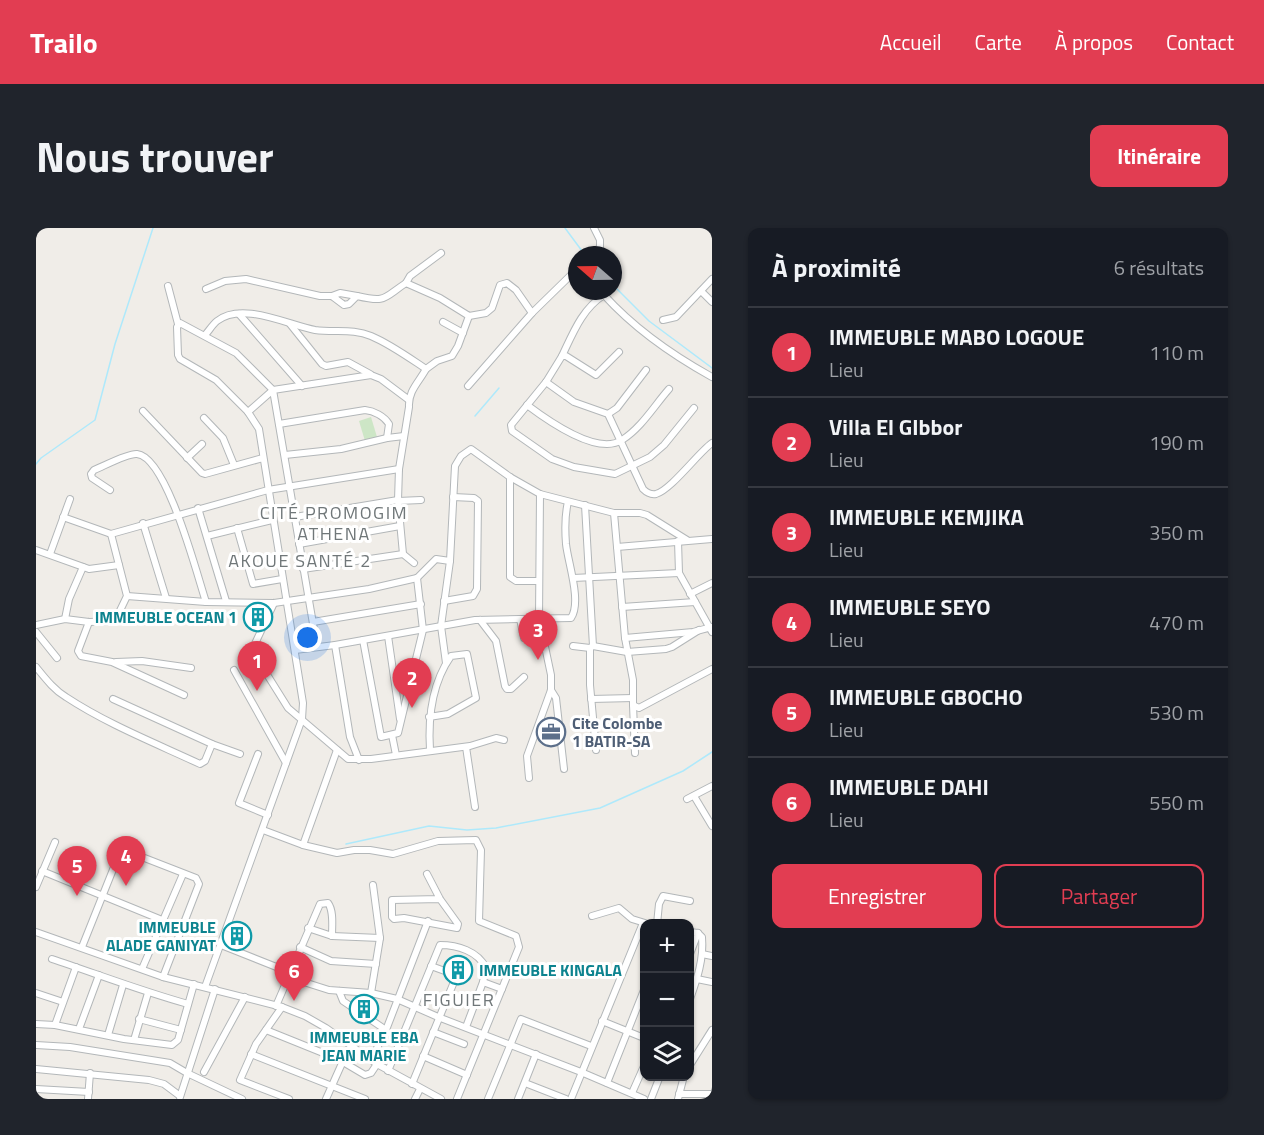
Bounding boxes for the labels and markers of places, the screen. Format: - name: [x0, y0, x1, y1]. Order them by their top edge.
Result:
- building icon: IMMEUBLE OCEAN 1: [242, 601, 274, 633]
- place label: IMMEUBLE OCEAN 1: [95, 605, 237, 629]
- pin: 3: [518, 610, 558, 660]
- pin: 1: [238, 642, 276, 691]
- pin: 2: [392, 658, 431, 708]
- place label: Cite Colombe 1 BATIR-SA: [572, 711, 663, 753]
- office icon: Cite Colombe 1 BATIR-SA: [535, 716, 567, 748]
- pin: 4: [106, 836, 146, 886]
- pin: 5: [58, 846, 96, 896]
- place label: IMMEUBLE ALADE GANIYAT: [106, 915, 217, 957]
- building icon: IMMEUBLE ALADE GANIYAT: [221, 920, 253, 952]
- pin: 6: [274, 952, 314, 1001]
- building icon: IMMEUBLE KINGALA: [442, 954, 474, 986]
- place label: IMMEUBLE KINGALA: [479, 958, 622, 982]
- building icon: IMMEUBLE EBA JEAN MARIE: [348, 993, 380, 1025]
- place label: IMMEUBLE EBA JEAN MARIE: [309, 1025, 419, 1067]

